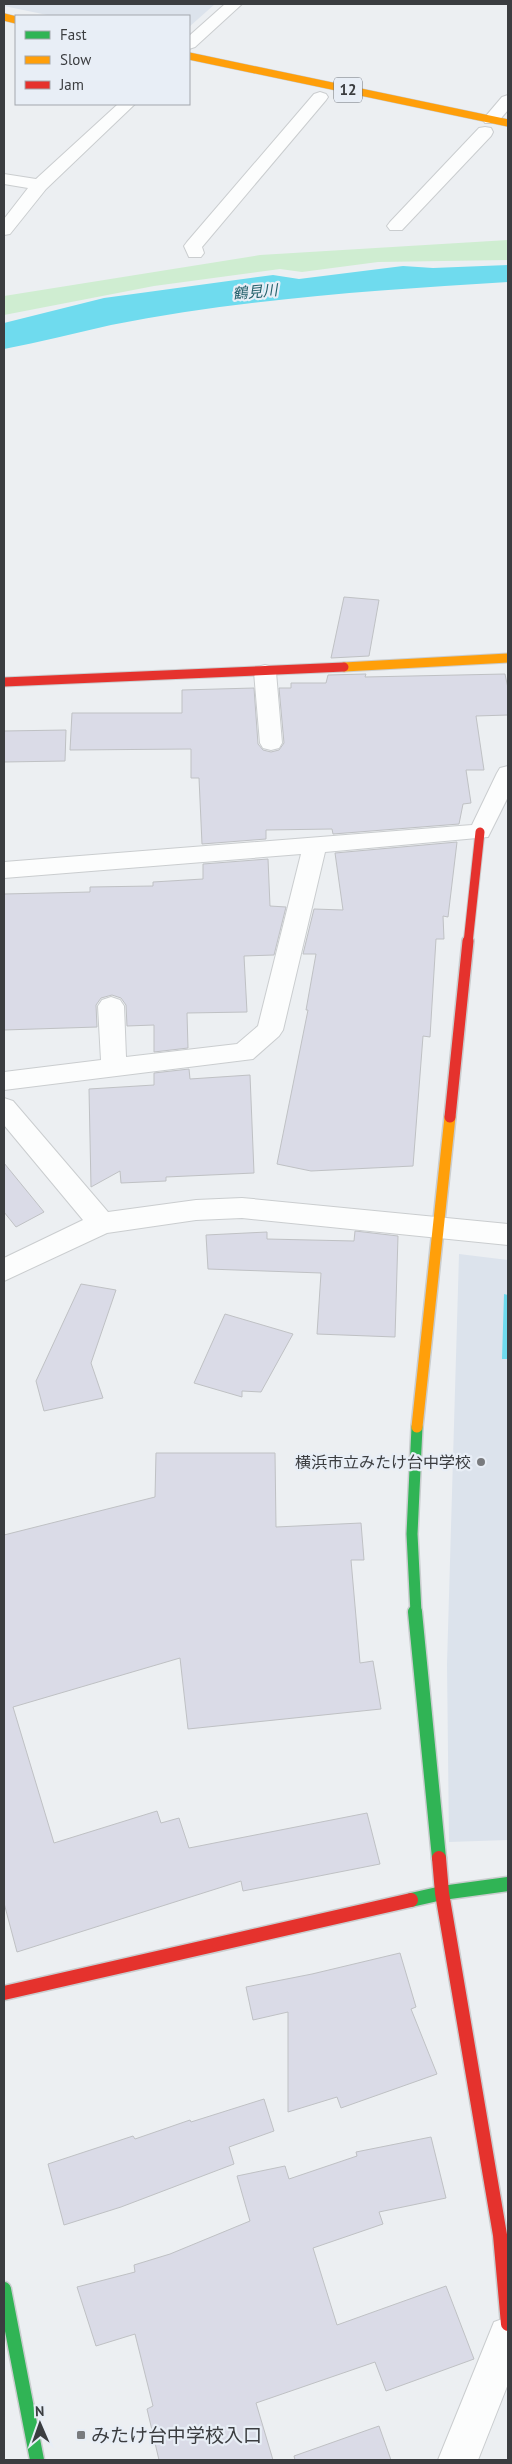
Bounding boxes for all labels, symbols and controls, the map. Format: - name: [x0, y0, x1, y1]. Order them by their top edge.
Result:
- legend: [15, 15, 190, 105]
- text: Fast: [60, 25, 87, 44]
- text: Slow: [60, 50, 91, 69]
- text: Jam: [59, 75, 84, 94]
- road number: 12: [334, 78, 362, 102]
- water label: 鶴見川: [232, 280, 280, 303]
- place label: 横浜市立みたけ台中学校: [295, 1452, 471, 1472]
- marker: 横浜市立みたけ台中学校: [475, 1456, 487, 1468]
- north arrow: [15, 2399, 65, 2449]
- text: N: [35, 2402, 44, 2420]
- place label: みたけ台中学校入口: [91, 2423, 262, 2447]
- marker: みたけ台中学校入口: [75, 2429, 87, 2441]

